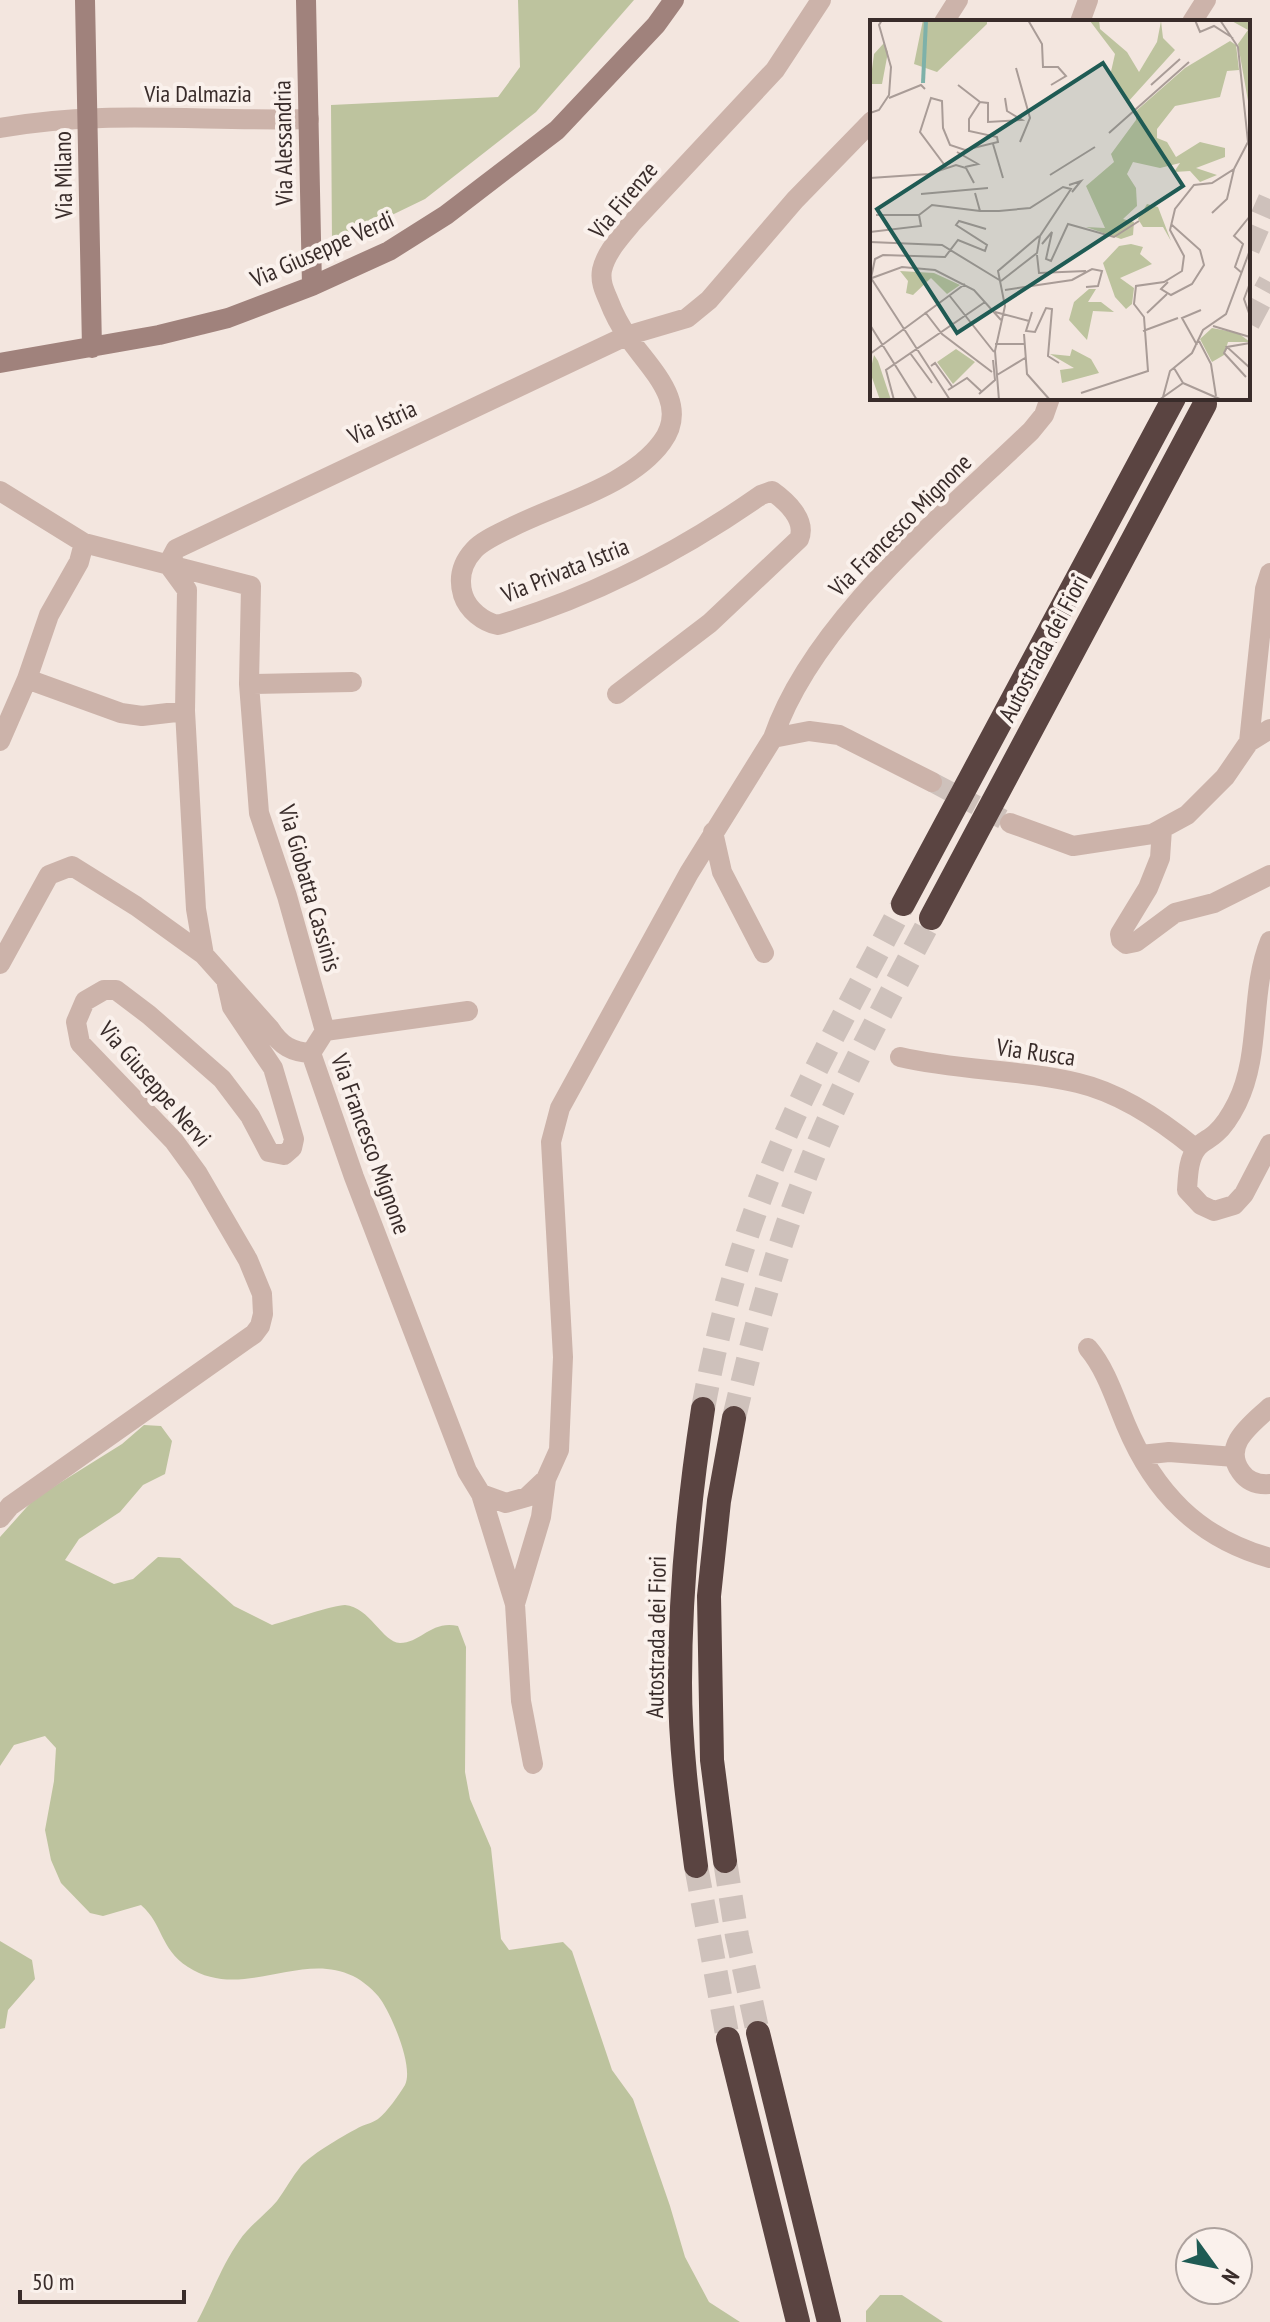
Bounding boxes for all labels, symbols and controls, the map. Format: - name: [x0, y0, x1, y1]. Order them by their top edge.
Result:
- inset map: [870, 20, 1250, 400]
- street label: Via Dalmazia: [143, 78, 252, 109]
- street label: Via Alessandria: [266, 80, 300, 207]
- street label: Via Milano: [47, 131, 79, 220]
- street label: Via Firenze: [581, 155, 664, 246]
- street label: Via Giuseppe Verdi: [245, 204, 399, 295]
- street label: Via Istria: [342, 393, 421, 452]
- street label: Via Francesco Mignone: [821, 447, 978, 604]
- street label: Via Privata Istria: [496, 530, 633, 610]
- street label: Autostrada dei Fiori: [991, 569, 1095, 727]
- street label: Via Giobatta Cassinis: [271, 800, 349, 975]
- street label: Via Giuseppe Nervi: [91, 1014, 218, 1153]
- street label: Via Rusca: [994, 1031, 1077, 1073]
- street label: Via Francesco Mignone: [324, 1049, 418, 1238]
- street label: Autostrada dei Fiori: [639, 1556, 673, 1718]
- north arrow: [1174, 2226, 1254, 2306]
- scale bar: [20, 2254, 184, 2304]
- text: N: [1216, 2264, 1246, 2290]
- text: 50 m: [32, 2266, 74, 2297]

